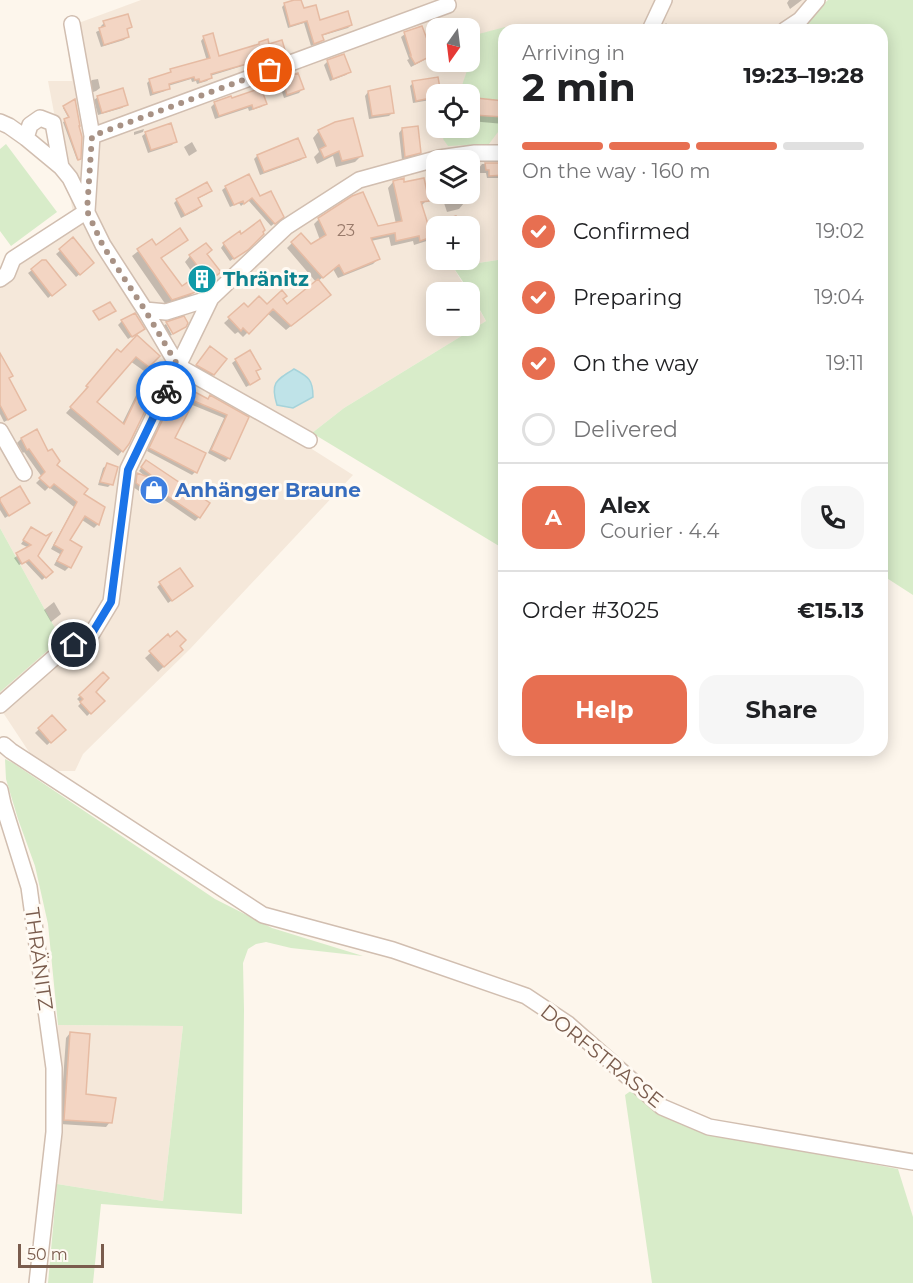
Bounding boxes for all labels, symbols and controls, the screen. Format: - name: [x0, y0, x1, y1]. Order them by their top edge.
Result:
- north arrow: [426, 18, 480, 72]
- map controls: [426, 18, 480, 336]
- text: Arriving in: [522, 41, 625, 65]
- pin: [244, 44, 295, 95]
- icon: bag: [253, 53, 286, 86]
- text: 19:23–19:28: [743, 62, 864, 89]
- text: 2 min: [522, 63, 636, 111]
- button: locate: [426, 84, 480, 138]
- button: layers: [426, 150, 480, 204]
- text: On the way · 160 m: [522, 159, 711, 183]
- icon: check: [522, 215, 555, 248]
- button: +: [426, 216, 480, 270]
- text: Confirmed: [573, 218, 690, 245]
- text: 19:02: [816, 219, 864, 243]
- house number: 23: [337, 221, 355, 240]
- building icon: Thränitz: [186, 263, 218, 295]
- place label: Thränitz: [223, 267, 309, 291]
- icon: check: [522, 281, 555, 314]
- button: −: [426, 282, 480, 336]
- text: Preparing: [573, 284, 682, 311]
- text: 19:04: [814, 285, 864, 309]
- icon: check: [522, 347, 555, 380]
- text: On the way: [573, 350, 698, 377]
- text: 19:11: [826, 351, 864, 375]
- courier: [136, 361, 196, 421]
- icon: bike: [150, 375, 183, 408]
- text: Delivered: [573, 416, 678, 443]
- shop icon: Anhänger Braune: [138, 474, 170, 506]
- place label: Anhänger Braune: [174, 478, 361, 502]
- button: phone: [801, 486, 864, 549]
- text: Alex: [600, 492, 650, 519]
- text: A: [545, 504, 562, 531]
- text: Courier · 4.4: [600, 519, 719, 543]
- text: Order #3025: [522, 597, 659, 624]
- text: €15.13: [797, 597, 864, 624]
- pin: [48, 619, 99, 670]
- icon: home: [57, 628, 90, 661]
- button: Help: [522, 675, 687, 744]
- button: Share: [699, 675, 864, 744]
- street label: THRÄNITZ: [20, 906, 58, 1012]
- street label: DORFSTRASSE: [536, 999, 668, 1113]
- scale bar: [18, 1241, 104, 1268]
- text: 50 m: [27, 1245, 68, 1264]

